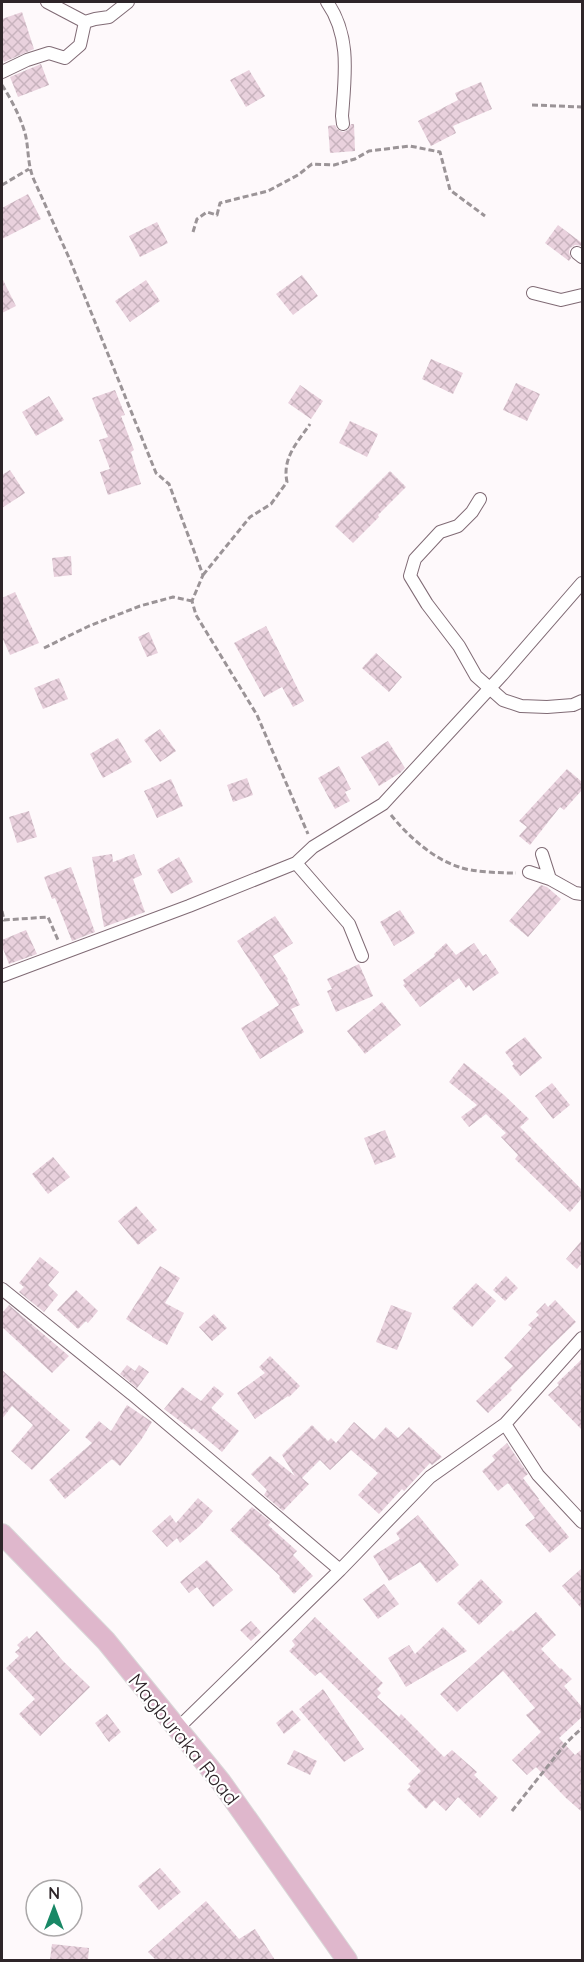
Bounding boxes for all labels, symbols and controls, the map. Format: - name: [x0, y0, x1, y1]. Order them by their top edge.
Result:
- street label: Magburaka Road: [123, 1668, 245, 1810]
- north arrow: [24, 1878, 84, 1938]
- text: N: [48, 1883, 60, 1903]

